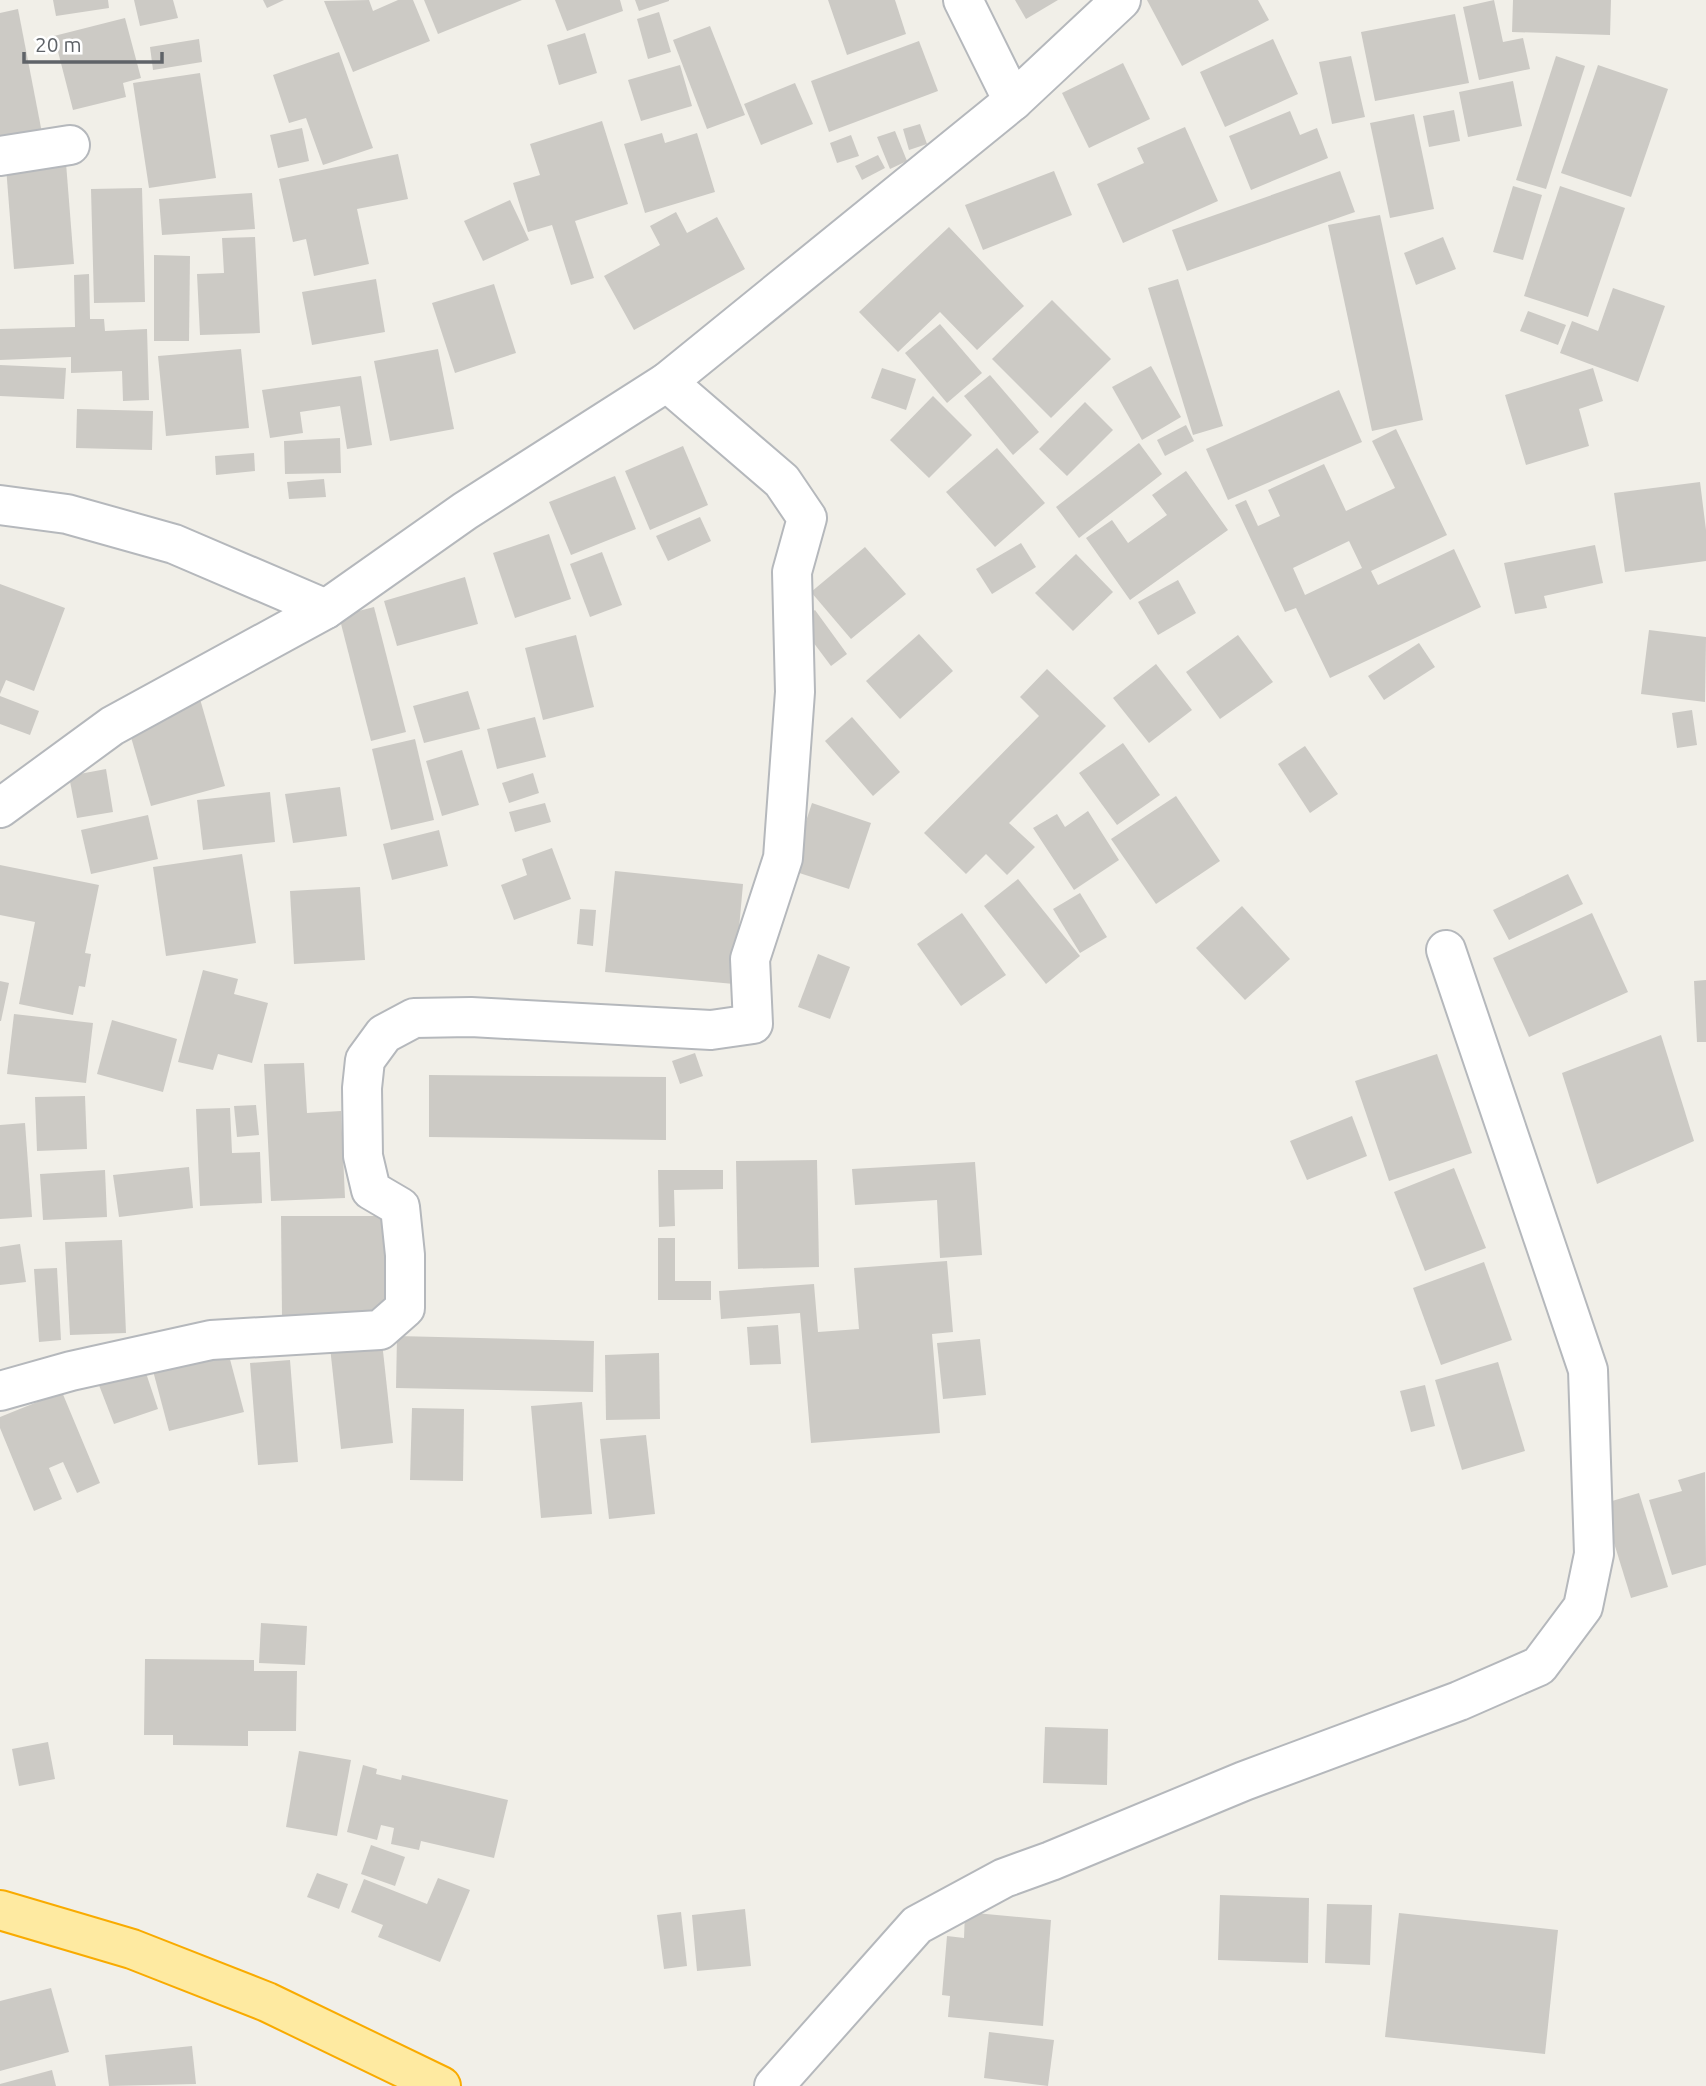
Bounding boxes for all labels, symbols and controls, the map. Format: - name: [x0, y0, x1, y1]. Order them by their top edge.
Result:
- scale bar: [24, 21, 163, 65]
- text: 20 m: [35, 32, 82, 56]

